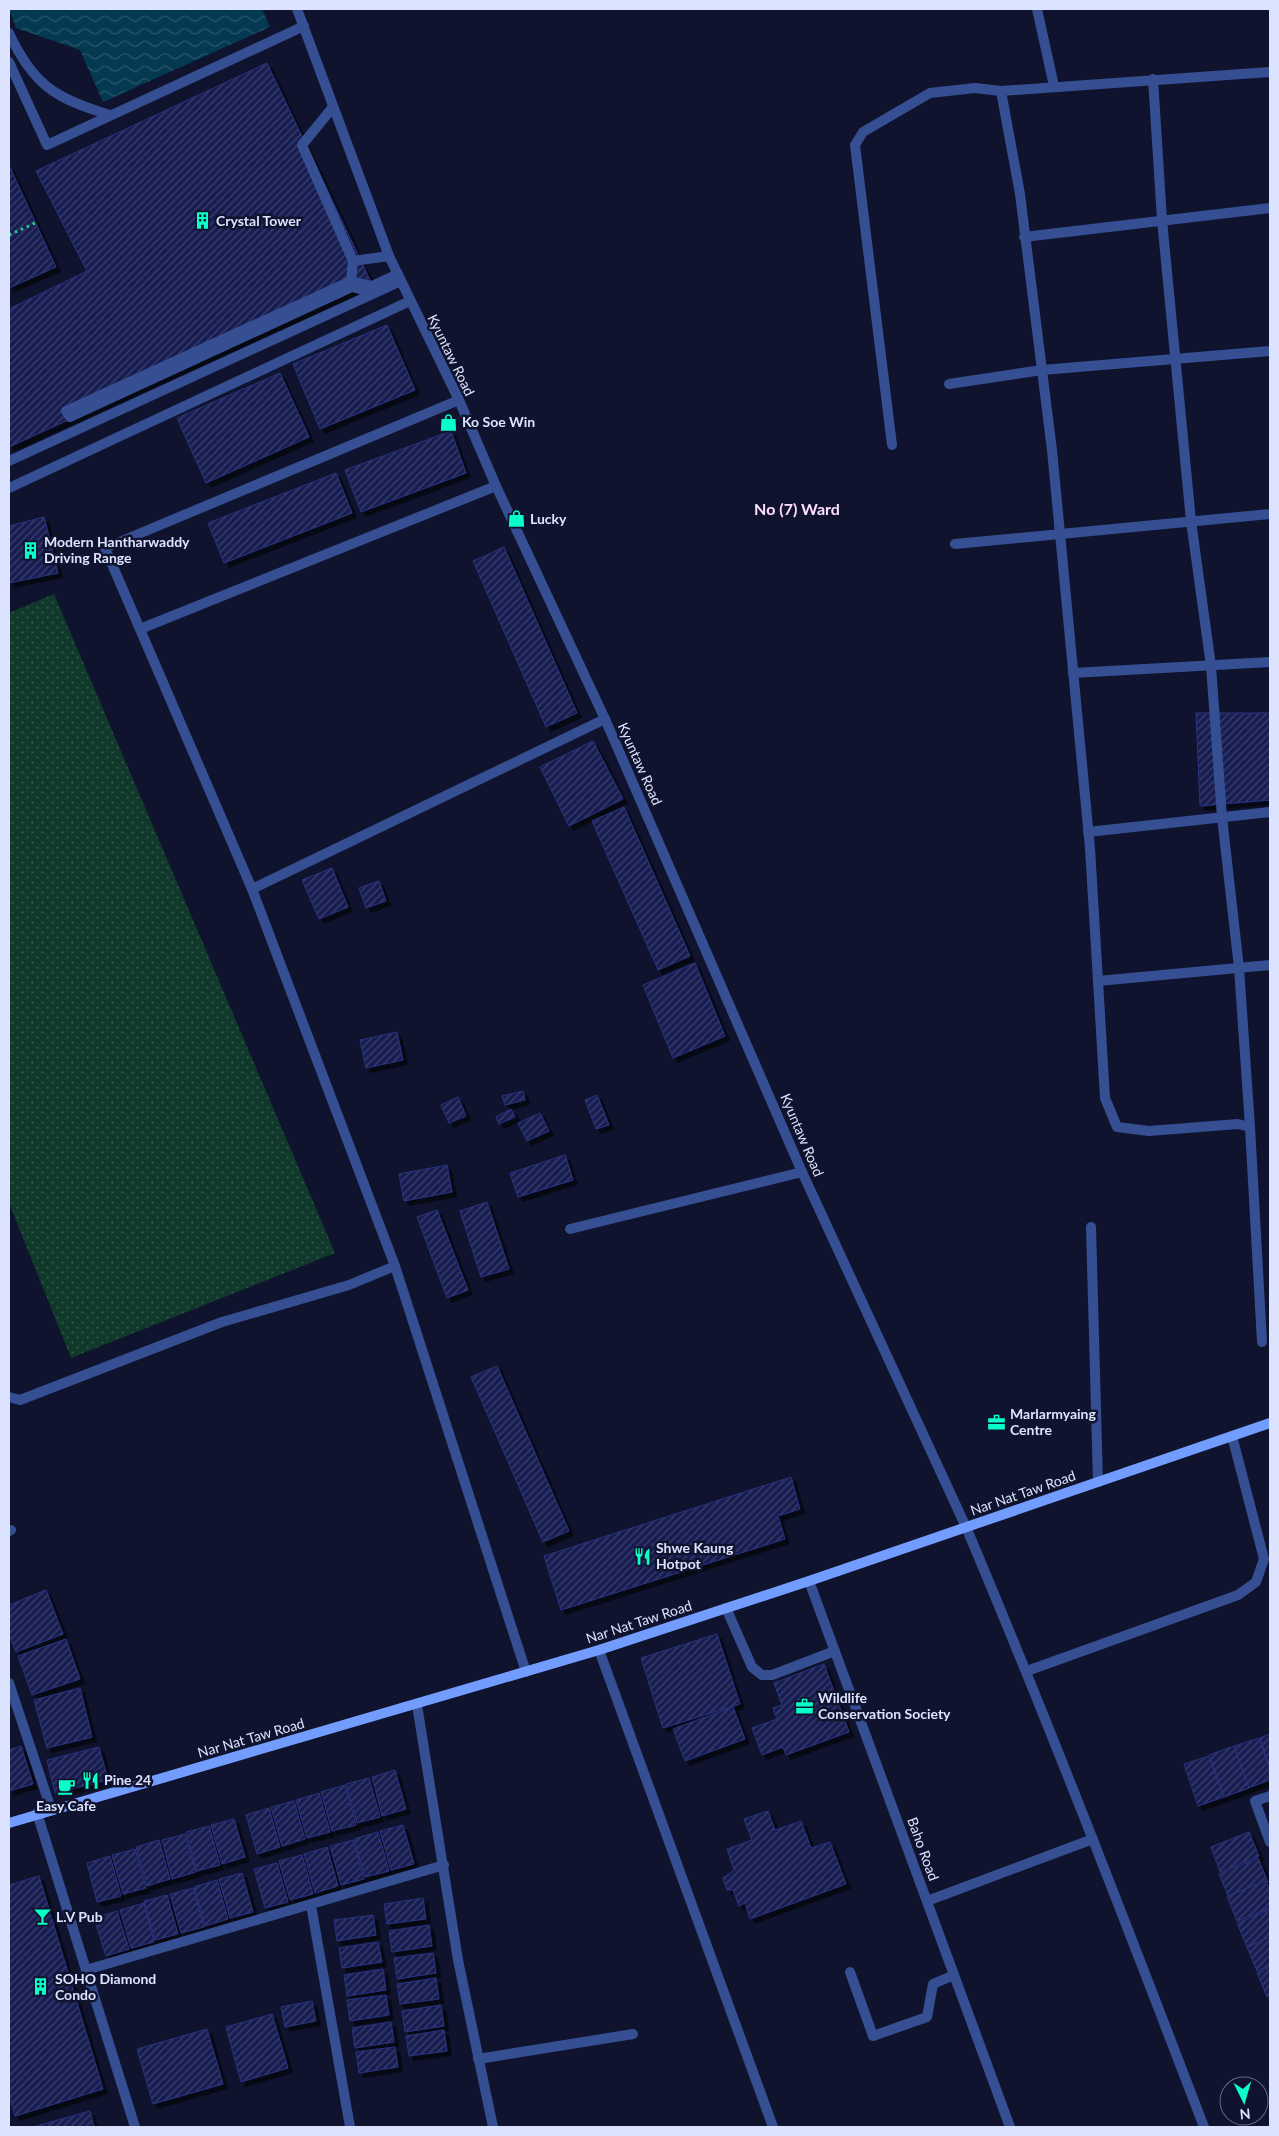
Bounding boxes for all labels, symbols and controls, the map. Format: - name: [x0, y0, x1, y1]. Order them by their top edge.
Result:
- building icon: Crystal Tower: [192, 211, 212, 231]
- place label: Crystal Tower: [216, 212, 302, 229]
- street label: Kyuntaw Road: [424, 311, 479, 398]
- shop icon: Ko Soe Win: [438, 412, 458, 432]
- place label: Ko Soe Win: [462, 413, 535, 430]
- district label: No (7) Ward: [754, 499, 840, 518]
- shop icon: Lucky: [506, 509, 526, 529]
- place label: Lucky: [530, 510, 567, 527]
- place label: Modern Hantharwaddy Driving Range: [44, 533, 190, 566]
- building icon: Modern Hantharwaddy Driving Range: [20, 540, 40, 560]
- street label: Kyuntaw Road: [615, 720, 666, 808]
- street label: Kyuntaw Road: [777, 1091, 828, 1179]
- place label: Marlarmyaing Centre: [1010, 1405, 1096, 1438]
- office icon: Marlarmyaing Centre: [986, 1412, 1006, 1432]
- street label: Nar Nat Taw Road: [968, 1467, 1078, 1519]
- place label: Shwe Kaung Hotpot: [656, 1539, 734, 1572]
- restaurant icon: Shwe Kaung Hotpot: [632, 1546, 652, 1566]
- street label: Nar Nat Taw Road: [584, 1596, 694, 1647]
- place label: Wildlife Conservation Society: [818, 1689, 951, 1722]
- office icon: Wildlife Conservation Society: [794, 1696, 814, 1716]
- street label: Nar Nat Taw Road: [196, 1714, 306, 1761]
- restaurant icon: Pine 24: [80, 1770, 100, 1790]
- place label: Pine 24: [104, 1771, 151, 1788]
- cafe icon: Easy Cafe: [56, 1776, 76, 1796]
- place label: Easy Cafe: [36, 1797, 97, 1814]
- street label: Baho Road: [904, 1815, 943, 1883]
- bar icon: L.V Pub: [32, 1907, 52, 1927]
- place label: L.V Pub: [56, 1908, 103, 1925]
- place label: SOHO Diamond Condo: [55, 1970, 156, 2003]
- building icon: SOHO Diamond Condo: [31, 1977, 51, 1997]
- north arrow: [1219, 2076, 1269, 2126]
- text: N: [1239, 2106, 1251, 2123]

